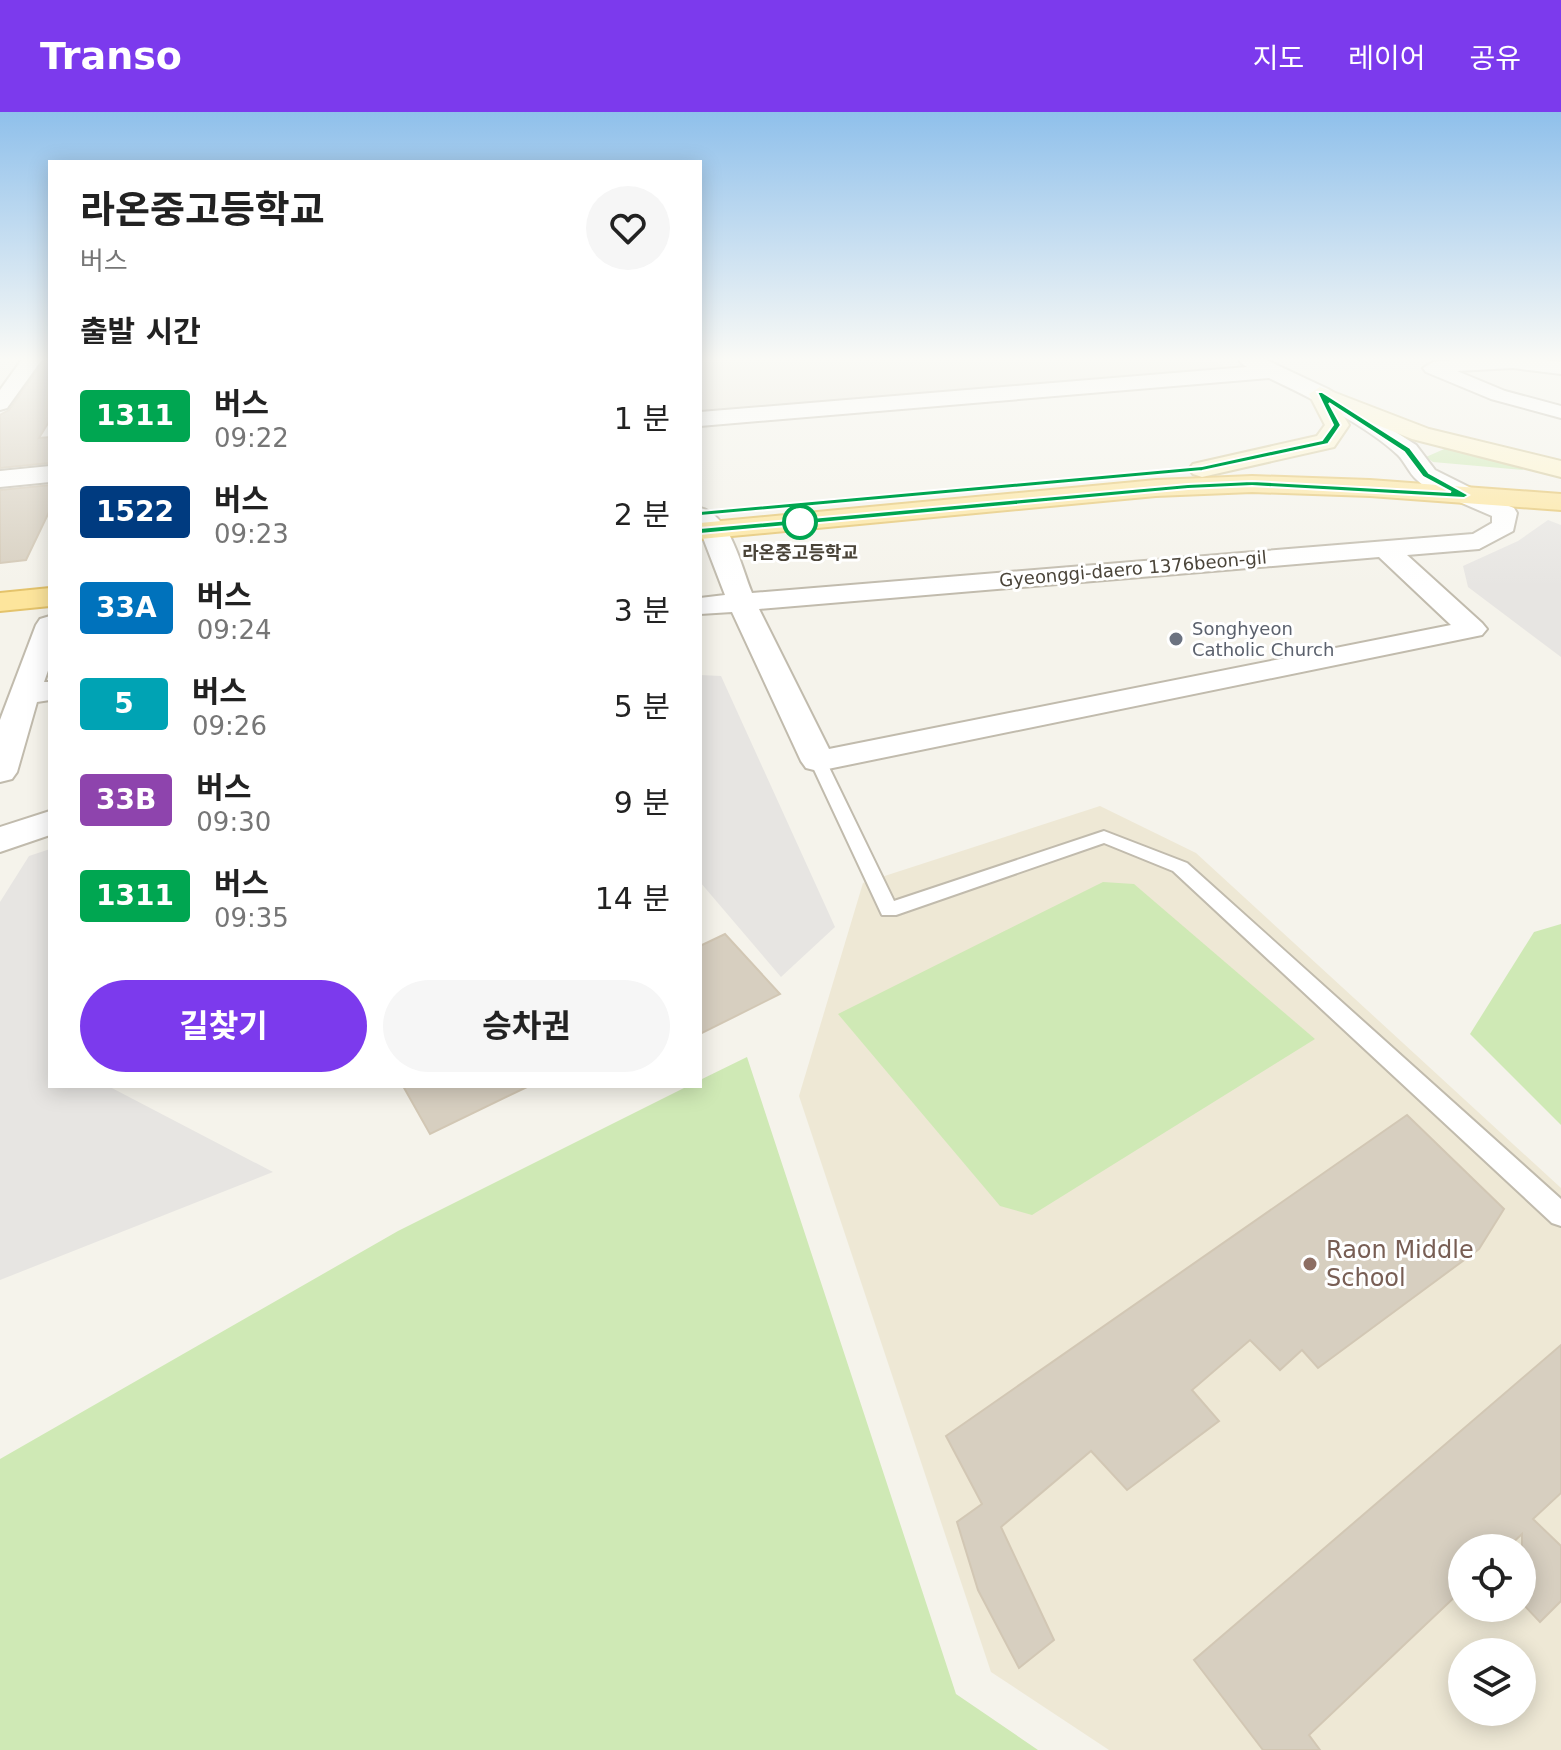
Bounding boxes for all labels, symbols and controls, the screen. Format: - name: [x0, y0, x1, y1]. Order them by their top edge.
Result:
- text: Transo: [40, 34, 182, 78]
- text: 지도: [1253, 42, 1304, 75]
- text: 레이어: [1348, 42, 1425, 75]
- text: 공유: [1469, 42, 1521, 75]
- button: heart: [586, 186, 670, 270]
- text: 라온중고등학교: [80, 188, 325, 232]
- text: 버스: [80, 246, 128, 276]
- text: 출발 시간: [80, 314, 201, 349]
- text: 버스: [214, 386, 269, 421]
- text: 1311: [96, 399, 174, 432]
- text: 1 분: [614, 401, 670, 436]
- text: 09:22: [214, 423, 289, 453]
- text: 버스: [214, 482, 269, 517]
- text: 1522: [96, 495, 174, 528]
- text: 2 분: [614, 497, 670, 532]
- marker: 라온중고등학교: [783, 505, 817, 539]
- text: 09:23: [214, 519, 289, 549]
- place label: 라온중고등학교: [742, 542, 858, 563]
- street label: Gyeonggi-daero 1376beon-gil: [998, 546, 1268, 591]
- text: 버스: [197, 578, 252, 613]
- text: 33A: [96, 591, 157, 624]
- text: 3 분: [614, 593, 670, 628]
- text: 09:24: [197, 615, 272, 645]
- place label: Songhyeon Catholic Church: [1192, 618, 1334, 660]
- marker: Songhyeon Catholic Church: [1167, 630, 1185, 648]
- text: 버스: [192, 674, 247, 709]
- text: 5: [114, 687, 134, 720]
- text: 5 분: [614, 689, 670, 724]
- text: 09:26: [192, 711, 267, 741]
- text: 버스: [196, 770, 252, 805]
- text: 33B: [96, 783, 156, 816]
- text: 9 분: [614, 785, 670, 820]
- text: 09:30: [196, 807, 271, 837]
- text: 버스: [214, 866, 269, 901]
- text: 1311: [96, 879, 174, 912]
- text: 14 분: [595, 881, 670, 916]
- text: 09:35: [214, 903, 289, 933]
- button: 길찾기: [80, 980, 367, 1072]
- button: 승차권: [383, 980, 670, 1072]
- place label: Raon Middle School: [1326, 1236, 1474, 1292]
- marker: Raon Middle School: [1301, 1255, 1319, 1273]
- map controls: [1448, 1534, 1536, 1726]
- button: locate: [1448, 1534, 1536, 1622]
- button: layers: [1448, 1638, 1536, 1726]

